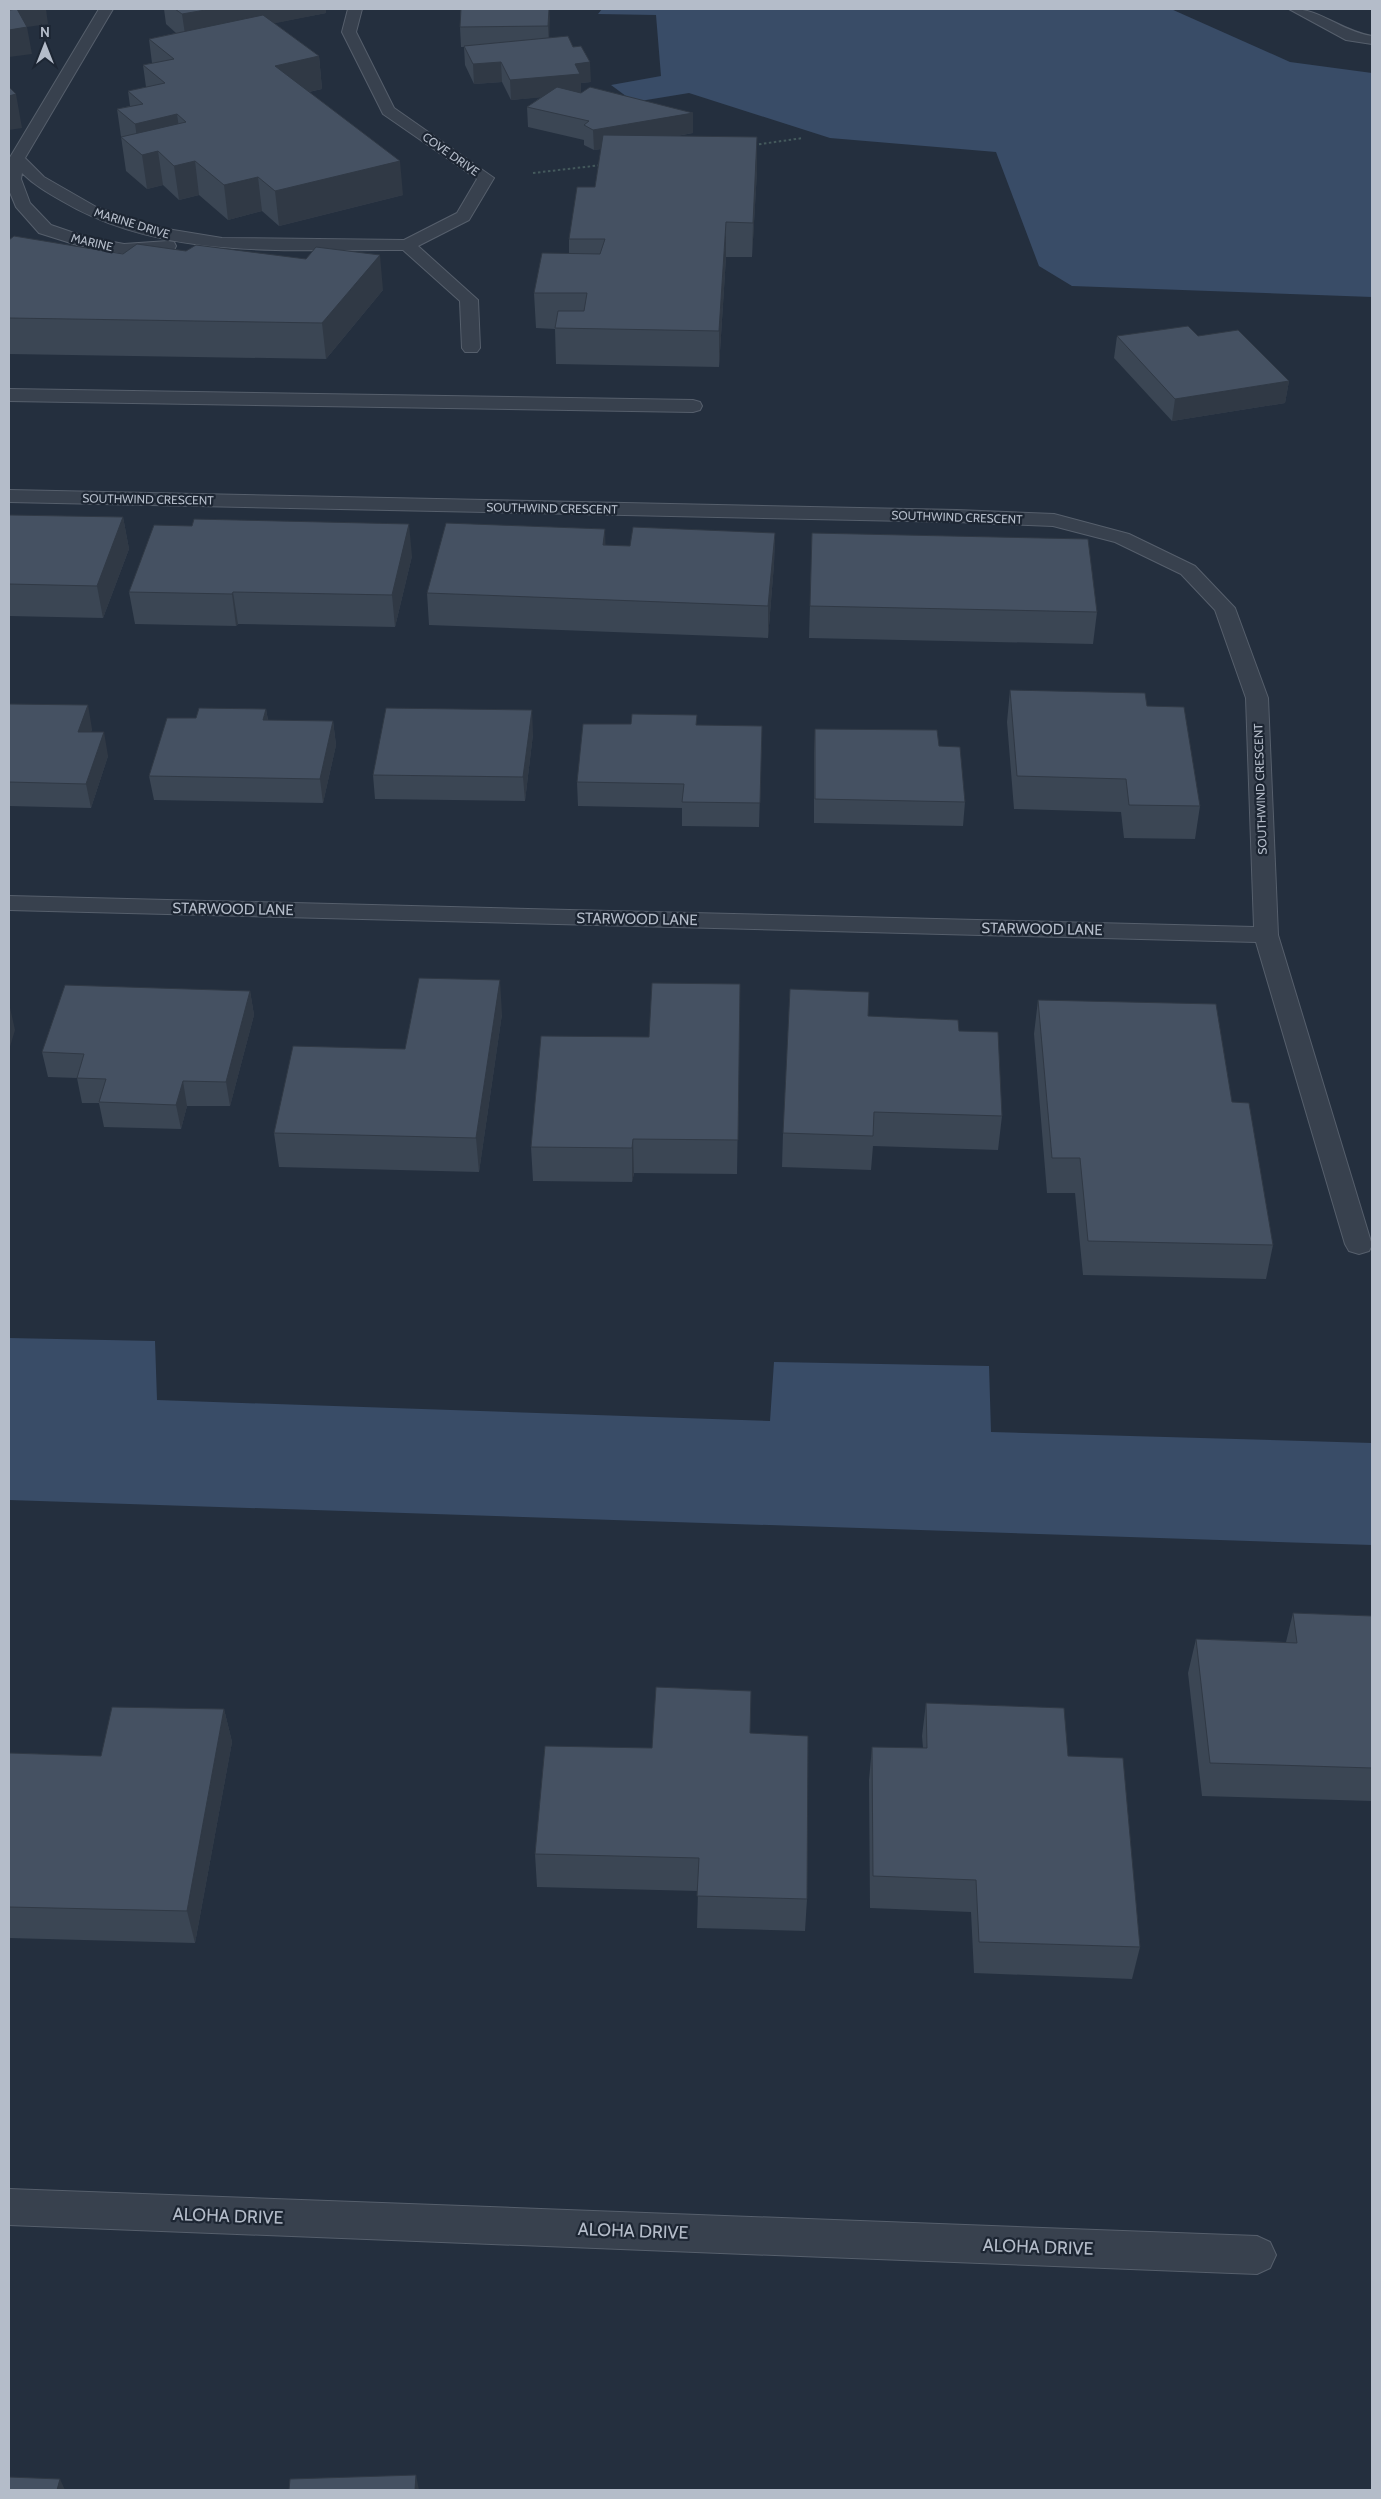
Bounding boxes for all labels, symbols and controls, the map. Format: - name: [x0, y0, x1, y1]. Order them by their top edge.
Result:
- north arrow: [20, 20, 70, 70]
- text: N: [40, 23, 50, 41]
- street label: COVE DRIVE: [420, 129, 483, 179]
- street label: MARINE DRIVE: [92, 205, 172, 241]
- street label: MARINE: [70, 230, 114, 254]
- street label: SOUTHWIND CRESCENT: [82, 490, 214, 508]
- street label: SOUTHWIND CRESCENT: [486, 499, 618, 517]
- street label: SOUTHWIND CRESCENT: [891, 507, 1023, 527]
- street label: SOUTHWIND CRESCENT: [1250, 723, 1270, 855]
- street label: STARWOOD LANE: [172, 899, 294, 919]
- street label: STARWOOD LANE: [576, 909, 698, 929]
- street label: STARWOOD LANE: [981, 919, 1103, 939]
- street label: ALOHA DRIVE: [172, 2203, 284, 2229]
- street label: ALOHA DRIVE: [577, 2218, 689, 2244]
- street label: ALOHA DRIVE: [982, 2234, 1094, 2260]

